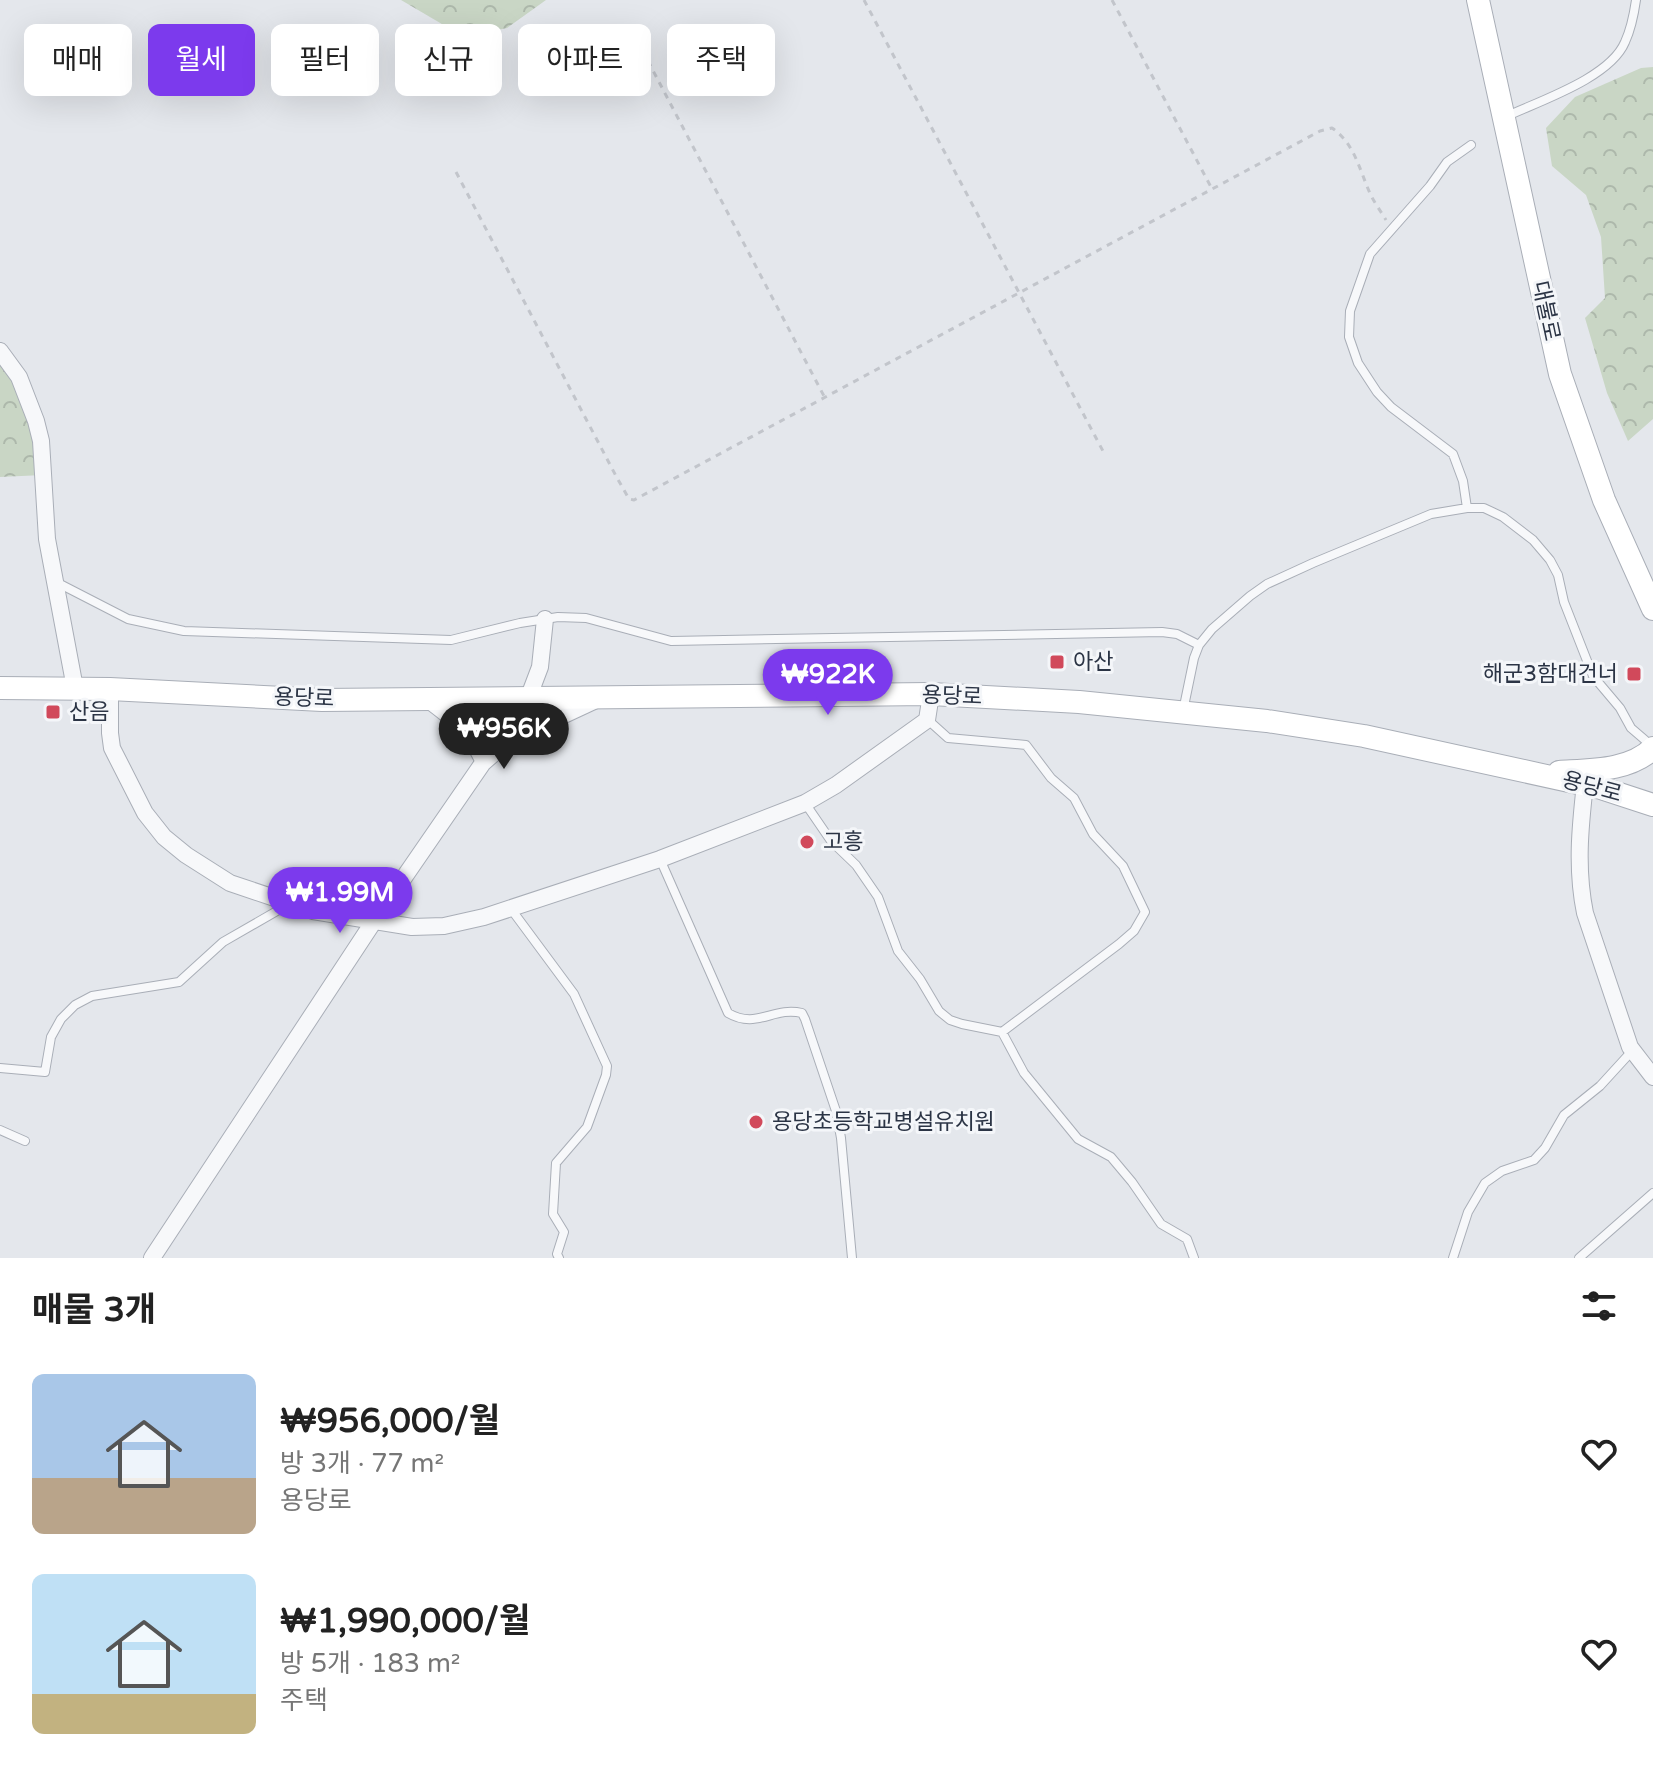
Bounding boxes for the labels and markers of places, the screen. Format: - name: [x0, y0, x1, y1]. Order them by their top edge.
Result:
- pin: ₩922K: [772, 649, 884, 717]
- place label: 아산: [1073, 649, 1113, 675]
- marker: 아산: [1048, 653, 1066, 671]
- place label: 해군3함대건너: [1483, 661, 1618, 687]
- marker: 해군3함대건너: [1625, 665, 1643, 683]
- place label: 산음: [69, 699, 109, 725]
- marker: 산음: [44, 703, 62, 721]
- pin: ₩956K: [448, 703, 560, 771]
- place label: 고흥: [823, 829, 863, 855]
- marker: 고흥: [798, 833, 816, 851]
- pin: ₩1.99M: [275, 867, 405, 935]
- place label: 용당초등학교병설유치원: [772, 1109, 995, 1135]
- marker: 용당초등학교병설유치원: [747, 1113, 765, 1131]

